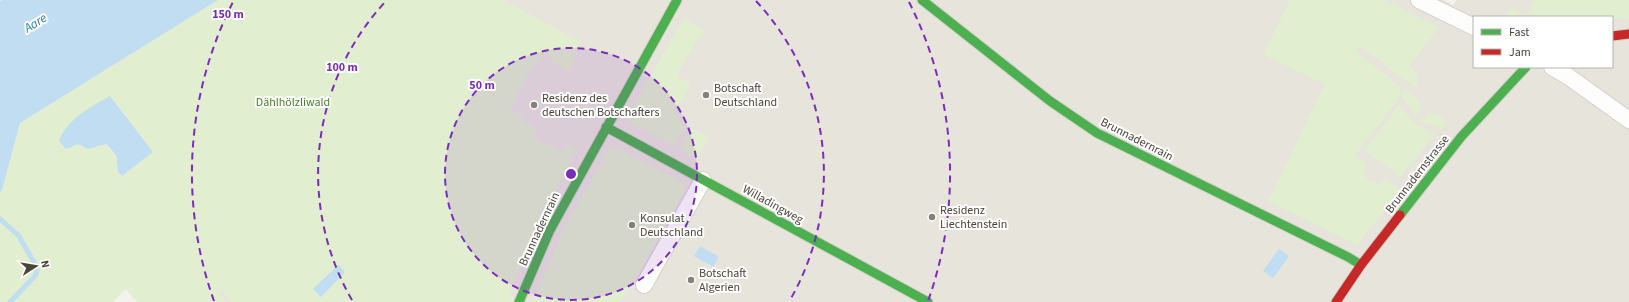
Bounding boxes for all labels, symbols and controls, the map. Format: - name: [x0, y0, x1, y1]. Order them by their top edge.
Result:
- text: 150 m: [212, 6, 244, 23]
- water label: Aare: [20, 9, 51, 37]
- legend: [1473, 16, 1613, 68]
- text: Fast: [1509, 24, 1529, 41]
- text: Jam: [1509, 44, 1531, 61]
- text: 100 m: [326, 59, 358, 76]
- text: 50 m: [469, 77, 495, 94]
- place label: Botschaft Deutschland: [714, 80, 777, 111]
- place label: Residenz des deutschen Botschafters: [542, 90, 659, 121]
- marker: Botschaft Deutschland: [701, 90, 711, 100]
- park label: Dählhölzliwald: [256, 94, 330, 111]
- marker: Residenz des deutschen Botschafters: [529, 100, 539, 110]
- street label: Brunnadernrain: [1097, 114, 1176, 165]
- street label: Brunnadernstrasse: [1381, 132, 1453, 217]
- centre of rings: [564, 167, 578, 181]
- street label: Willadingweg: [739, 181, 806, 228]
- street label: Brunnadernrain: [515, 189, 564, 269]
- place label: Residenz Liechtenstein: [940, 202, 1007, 233]
- place label: Konsulat Deutschland: [640, 210, 703, 241]
- marker: Residenz Liechtenstein: [927, 212, 937, 222]
- marker: Konsulat Deutschland: [627, 220, 637, 230]
- north arrow: [16, 246, 56, 286]
- text: N: [37, 259, 53, 269]
- place label: Botschaft Algerien: [699, 265, 747, 296]
- marker: Botschaft Algerien: [686, 275, 696, 285]

